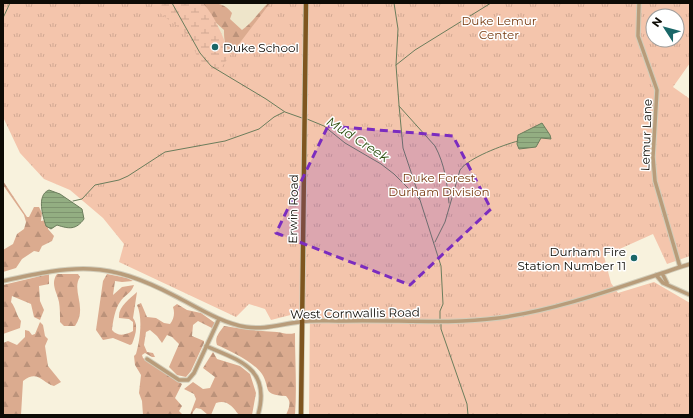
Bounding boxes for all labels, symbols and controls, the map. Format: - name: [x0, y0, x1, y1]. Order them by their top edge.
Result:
- north arrow: [645, 8, 685, 48]
- park label: Duke Lemur Center: [461, 13, 537, 42]
- text: N: [649, 14, 665, 30]
- place label: Duke School: [223, 40, 299, 55]
- marker: Duke School: [210, 42, 220, 52]
- street label: Lemur Lane: [637, 99, 655, 171]
- water label: Mud Creek: [324, 113, 393, 166]
- park label: Duke Forest Durham Division: [388, 170, 490, 199]
- street label: Erwin Road: [285, 174, 301, 244]
- place label: Durham Fire Station Number 11: [517, 244, 626, 273]
- marker: Durham Fire Station Number 11: [629, 253, 639, 263]
- street label: West Cornwallis Road: [290, 304, 420, 322]

